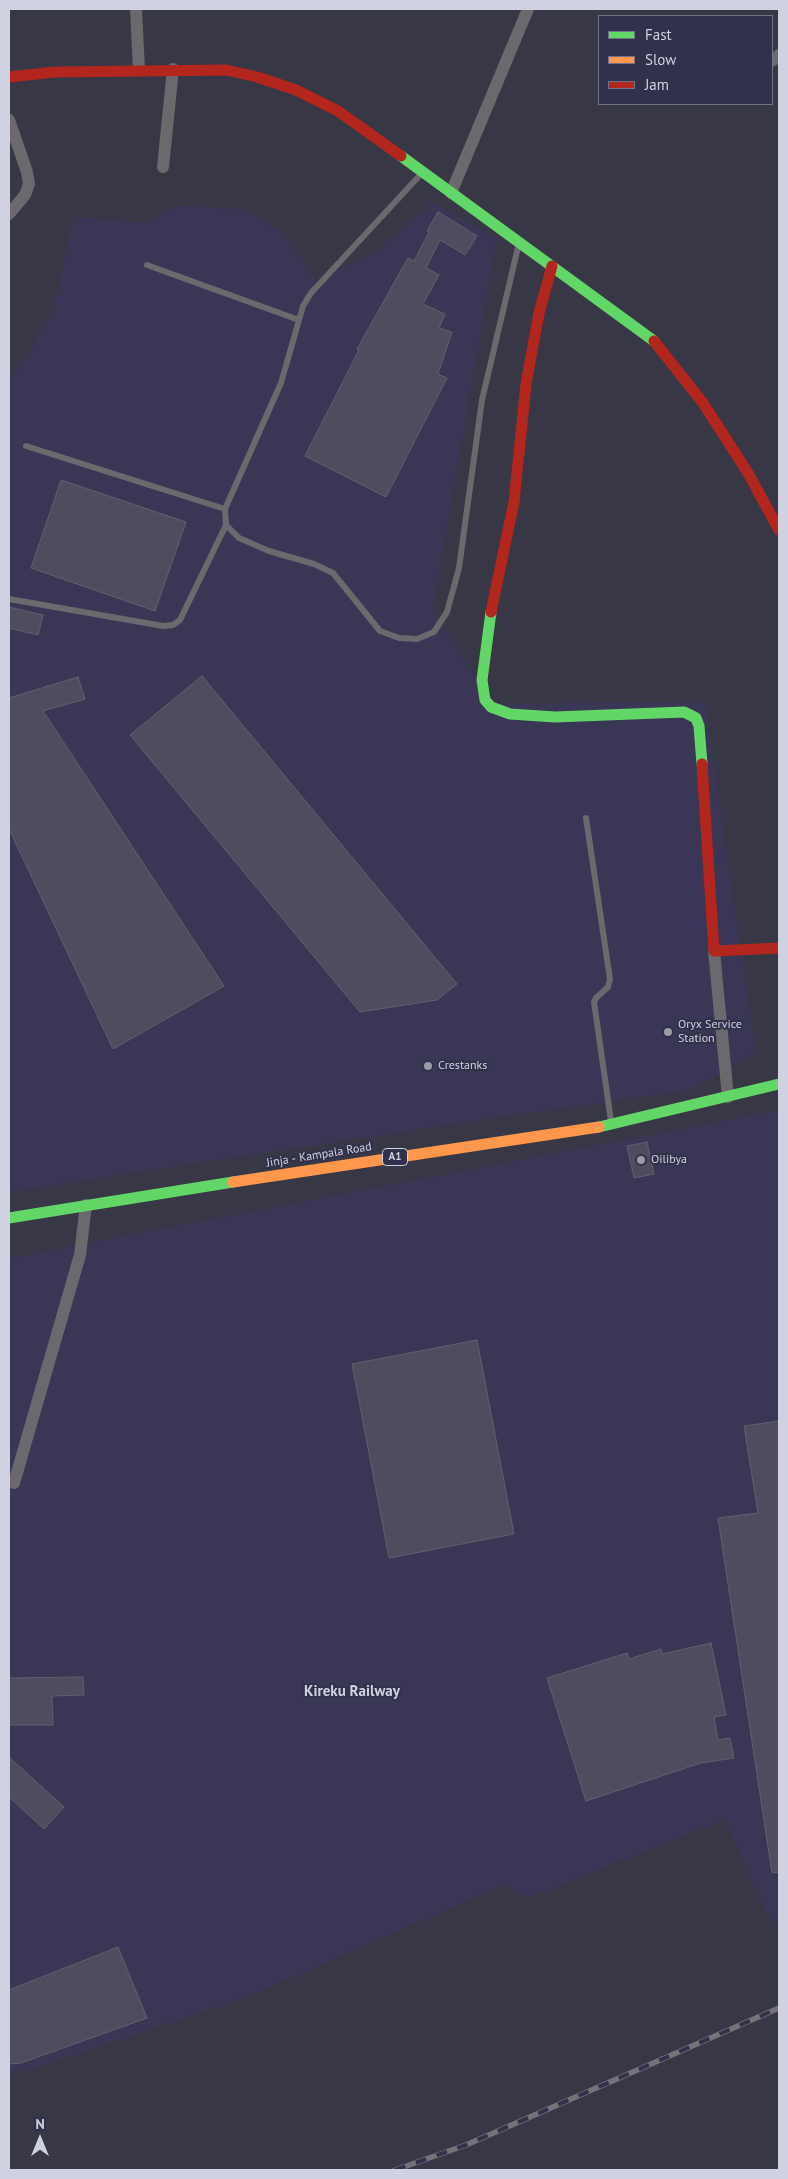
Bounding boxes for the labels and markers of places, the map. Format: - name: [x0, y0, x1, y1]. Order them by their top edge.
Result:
- place label: Oryx Service Station: [678, 1018, 742, 1046]
- marker: Oryx Service Station: [662, 1026, 674, 1038]
- place label: Crestanks: [438, 1059, 487, 1073]
- marker: Crestanks: [422, 1060, 434, 1072]
- place label: Oilibya: [651, 1153, 687, 1167]
- marker: Oilibya: [635, 1154, 647, 1166]

